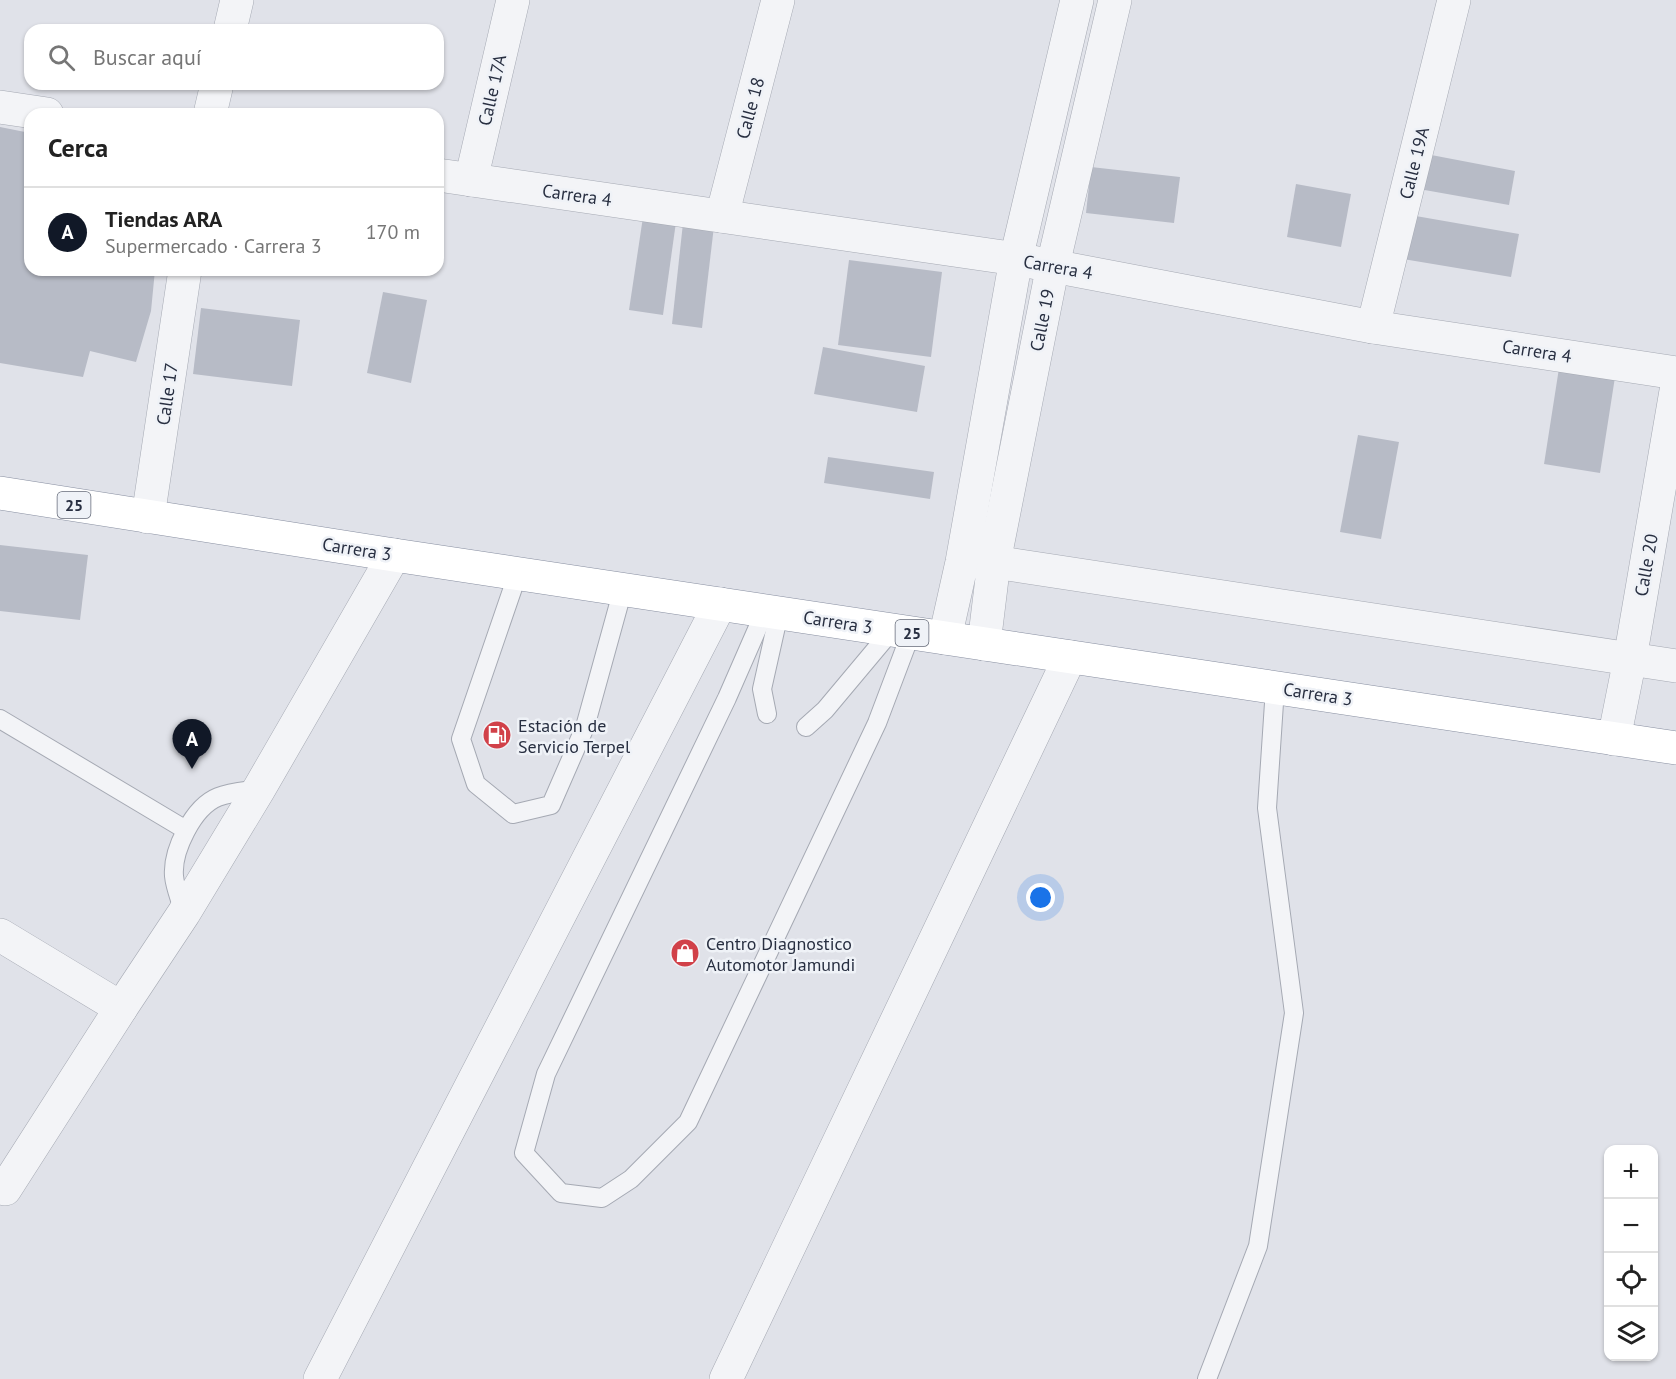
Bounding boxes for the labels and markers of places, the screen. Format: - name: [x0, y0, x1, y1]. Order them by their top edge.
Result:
- place label: Estación de Servicio Terpel: [518, 714, 631, 758]
- fuel station icon: Estación de Servicio Terpel: [481, 719, 513, 751]
- pin: A: [172, 720, 212, 769]
- place label: Centro Diagnostico Automotor Jamundi: [706, 932, 855, 976]
- shop icon: Centro Diagnostico Automotor Jamundi: [669, 937, 701, 969]

